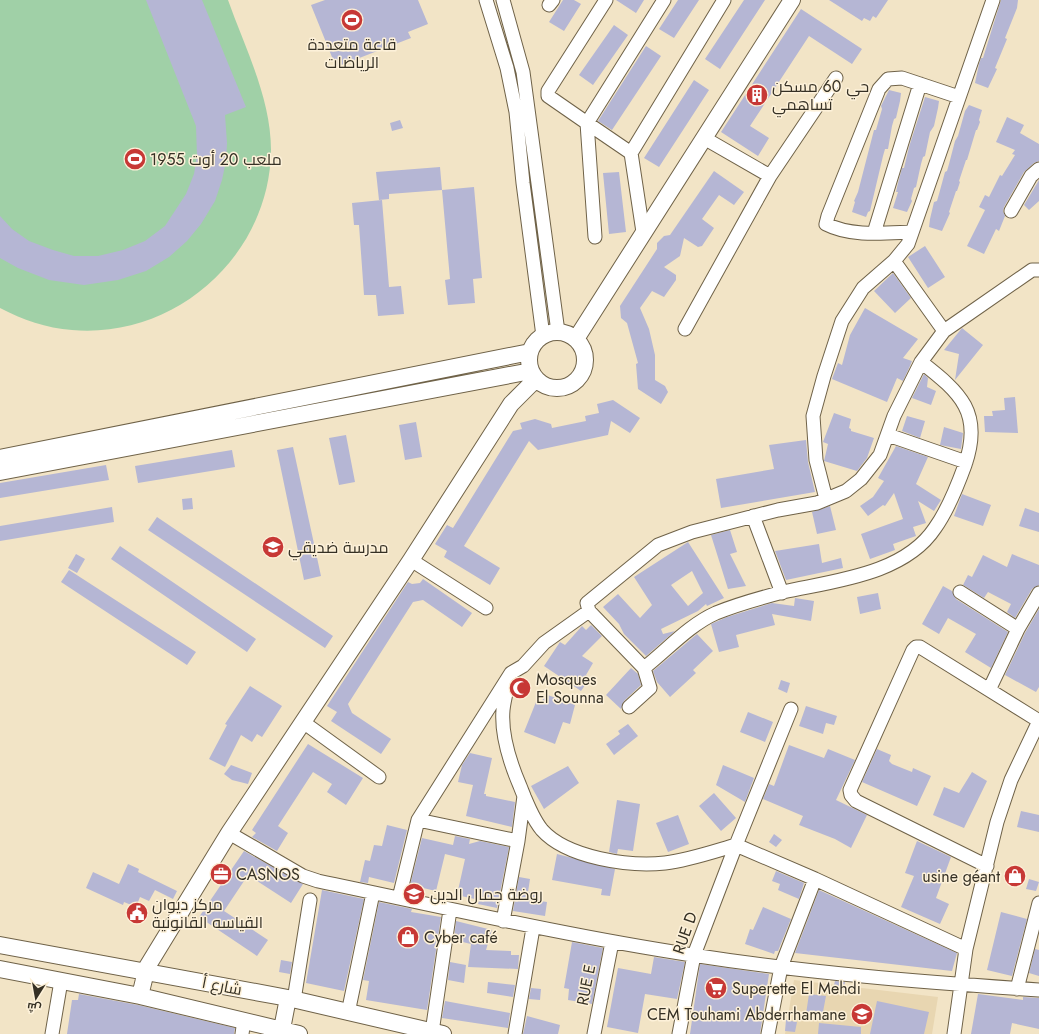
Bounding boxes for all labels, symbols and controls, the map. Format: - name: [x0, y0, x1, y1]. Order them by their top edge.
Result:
- sports icon: قاعة متعددة الرياضات: [339, 7, 365, 33]
- place label: قاعة متعددة الرياضات: [308, 33, 396, 74]
- place label: حي 60 مسكن تساهمي: [772, 75, 869, 118]
- building icon: حي 60 مسكن تساهمي: [744, 82, 770, 108]
- sports icon: ملعب 20 أوت 1955: [122, 146, 148, 172]
- place label: ملعب 20 أوت 1955: [150, 148, 282, 171]
- school or university icon: مدرسة ضديقي: [260, 534, 286, 560]
- place label: مدرسة ضديقي: [288, 536, 389, 561]
- place label: Mosques El Sounna: [536, 668, 604, 709]
- mosque icon: Mosques El Sounna: [507, 675, 533, 701]
- office icon: CASNOS: [208, 861, 234, 887]
- place label: CASNOS: [236, 863, 300, 886]
- shop icon: usine géant: [1002, 863, 1028, 889]
- place label: usine géant: [922, 865, 1000, 888]
- school or university icon: روضة جمال الدين: [401, 881, 427, 907]
- place label: روضة جمال الدين: [430, 883, 543, 906]
- place label: مركز ديوان القياسه القانونية: [152, 893, 263, 934]
- public building icon: مركز ديوان القياسه القانونية: [124, 900, 150, 926]
- street label: RUE D: [667, 909, 703, 957]
- shop icon: Cyber café: [395, 924, 421, 950]
- place label: Cyber café: [424, 926, 498, 949]
- street label: RUE E: [571, 962, 601, 1008]
- street label: شارع أ: [200, 971, 244, 1001]
- supermarket icon: Superette El Mehdi: [703, 975, 729, 1001]
- place label: Superette El Mehdi: [732, 977, 861, 1000]
- north arrow: [16, 978, 56, 1018]
- text: ش: [26, 999, 43, 1017]
- school or university icon: CEM Touhami Abderrhamane: [849, 1001, 875, 1027]
- place label: CEM Touhami Abderrhamane: [647, 1003, 846, 1026]

